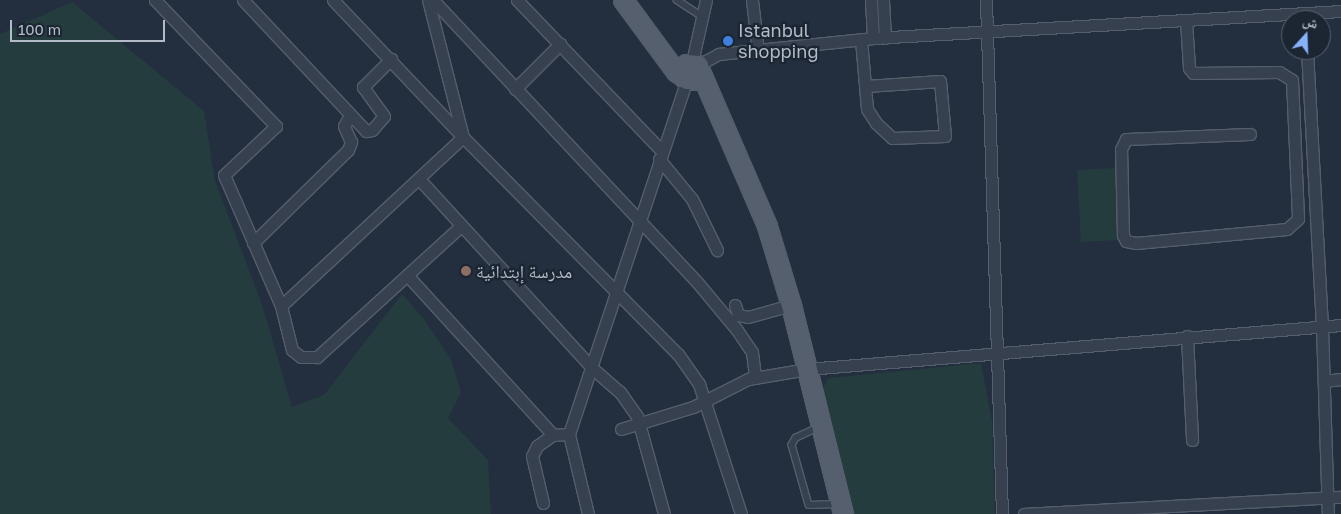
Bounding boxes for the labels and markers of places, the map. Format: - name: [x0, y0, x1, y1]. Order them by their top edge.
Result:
- place label: Istanbul shopping: [738, 20, 819, 62]
- marker: Istanbul shopping: [722, 35, 734, 47]
- place label: مدرسة إبتدائية: [476, 260, 572, 282]
- marker: مدرسة إبتدائية: [460, 265, 472, 277]

